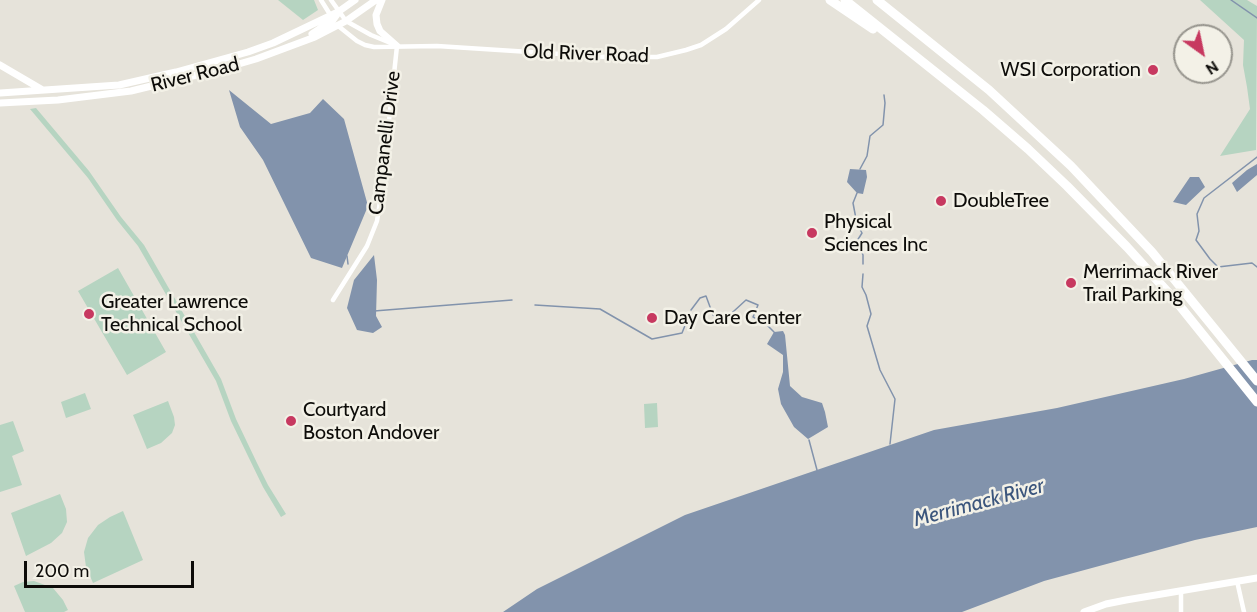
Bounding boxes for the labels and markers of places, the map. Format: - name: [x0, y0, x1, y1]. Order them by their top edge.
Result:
- place label: WSI Corporation: [1001, 58, 1141, 82]
- marker: WSI Corporation: [1146, 63, 1160, 77]
- place label: DoubleTree: [953, 189, 1049, 213]
- marker: DoubleTree: [934, 194, 948, 208]
- place label: Physical Sciences Inc: [824, 210, 928, 257]
- marker: Physical Sciences Inc: [805, 226, 819, 240]
- place label: Merrimack River Trail Parking: [1083, 260, 1218, 307]
- marker: Merrimack River Trail Parking: [1064, 276, 1078, 290]
- place label: Greater Lawrence Technical School: [101, 290, 248, 337]
- place label: Day Care Center: [664, 306, 801, 330]
- marker: Greater Lawrence Technical School: [82, 307, 96, 321]
- marker: Day Care Center: [645, 311, 659, 325]
- place label: Courtyard Boston Andover: [303, 398, 439, 445]
- marker: Courtyard Boston Andover: [284, 414, 298, 428]

